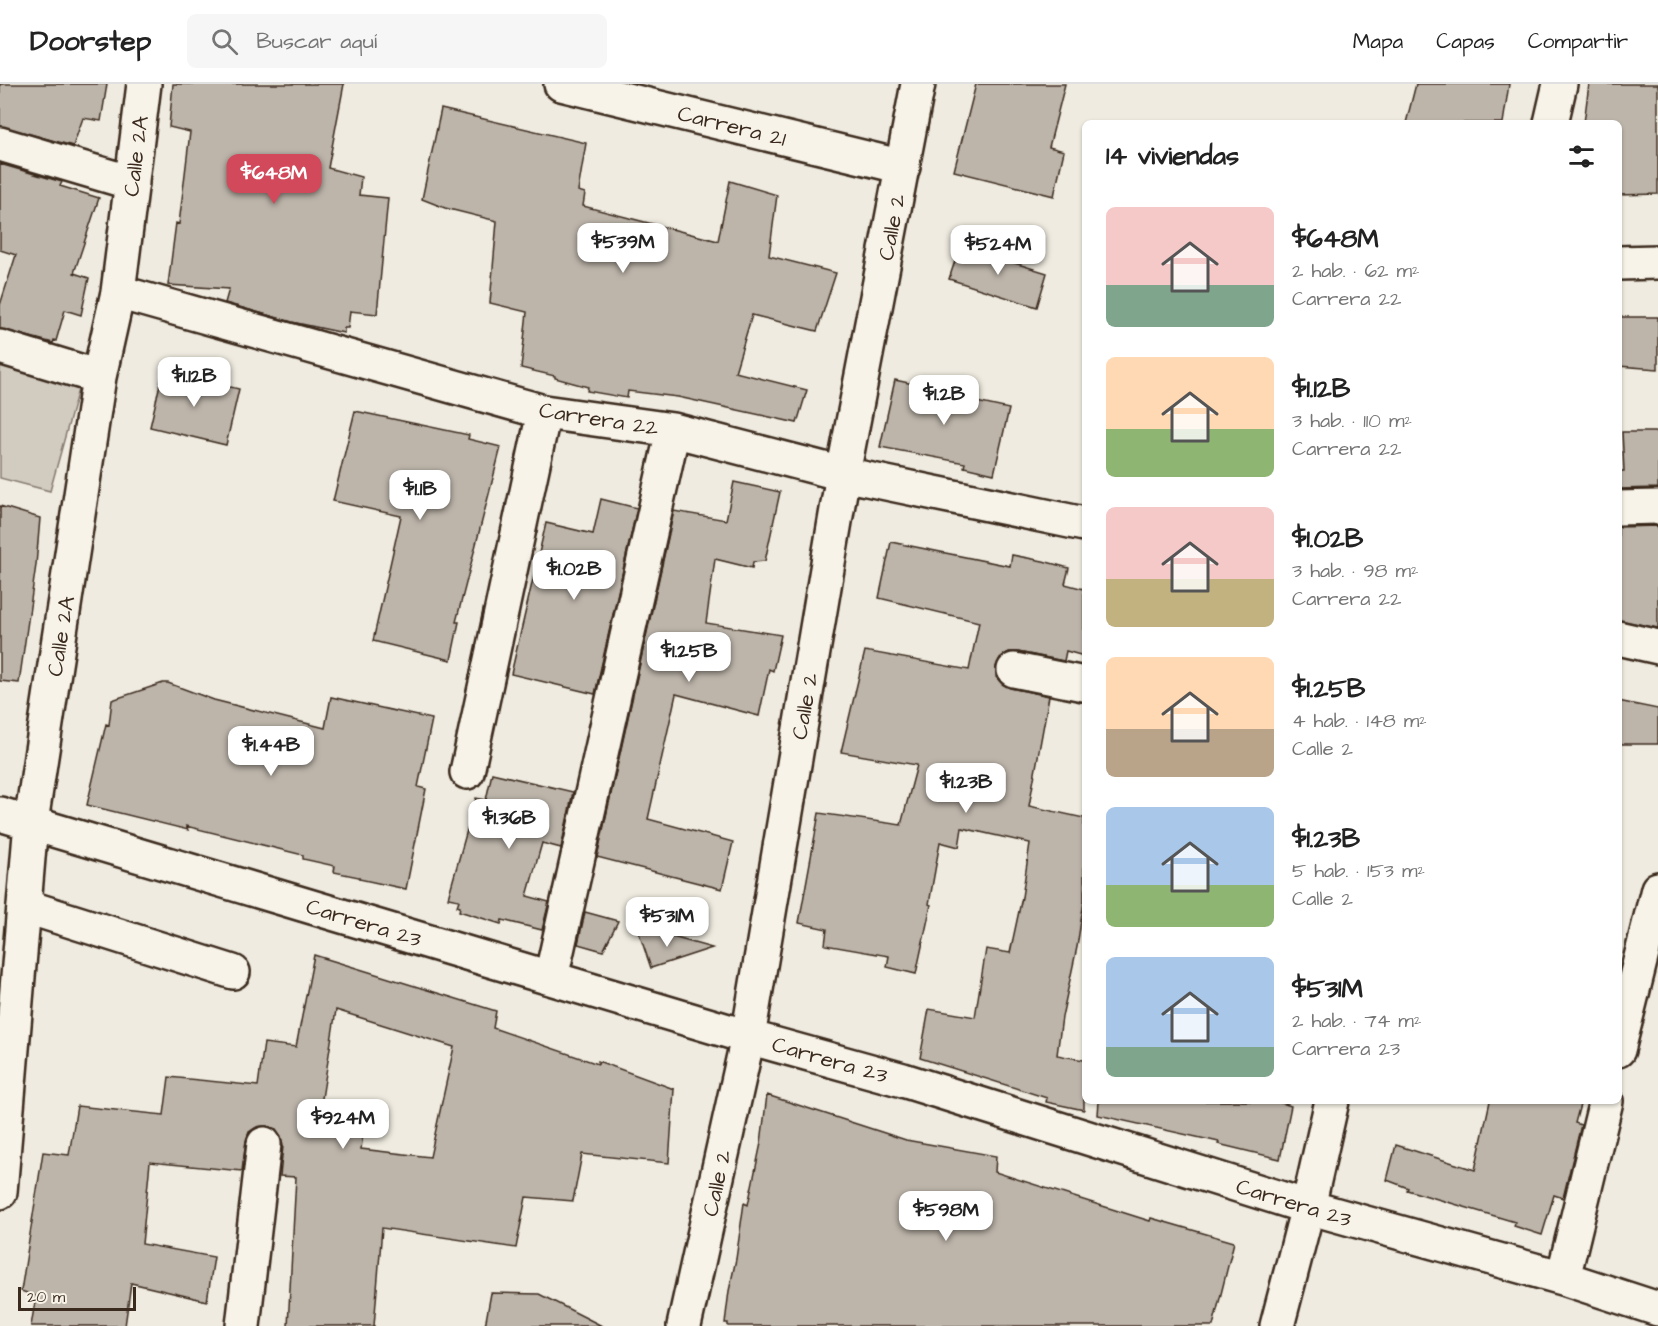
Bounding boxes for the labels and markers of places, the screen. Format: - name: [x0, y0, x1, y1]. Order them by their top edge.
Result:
- pin: $648M: [232, 154, 316, 205]
- pin: $539M: [581, 223, 665, 274]
- pin: $524M: [956, 225, 1040, 276]
- pin: $1.12B: [145, 357, 243, 408]
- pin: $1.2B: [902, 375, 986, 426]
- pin: $1.1B: [378, 470, 462, 521]
- pin: $1.02B: [525, 550, 623, 601]
- pin: $1.25B: [640, 632, 738, 683]
- pin: $1.44B: [222, 726, 320, 777]
- pin: $1.23B: [917, 763, 1015, 814]
- pin: $1.36B: [460, 799, 558, 850]
- pin: $531M: [625, 897, 709, 948]
- pin: $924M: [301, 1099, 385, 1150]
- pin: $598M: [904, 1191, 988, 1242]

